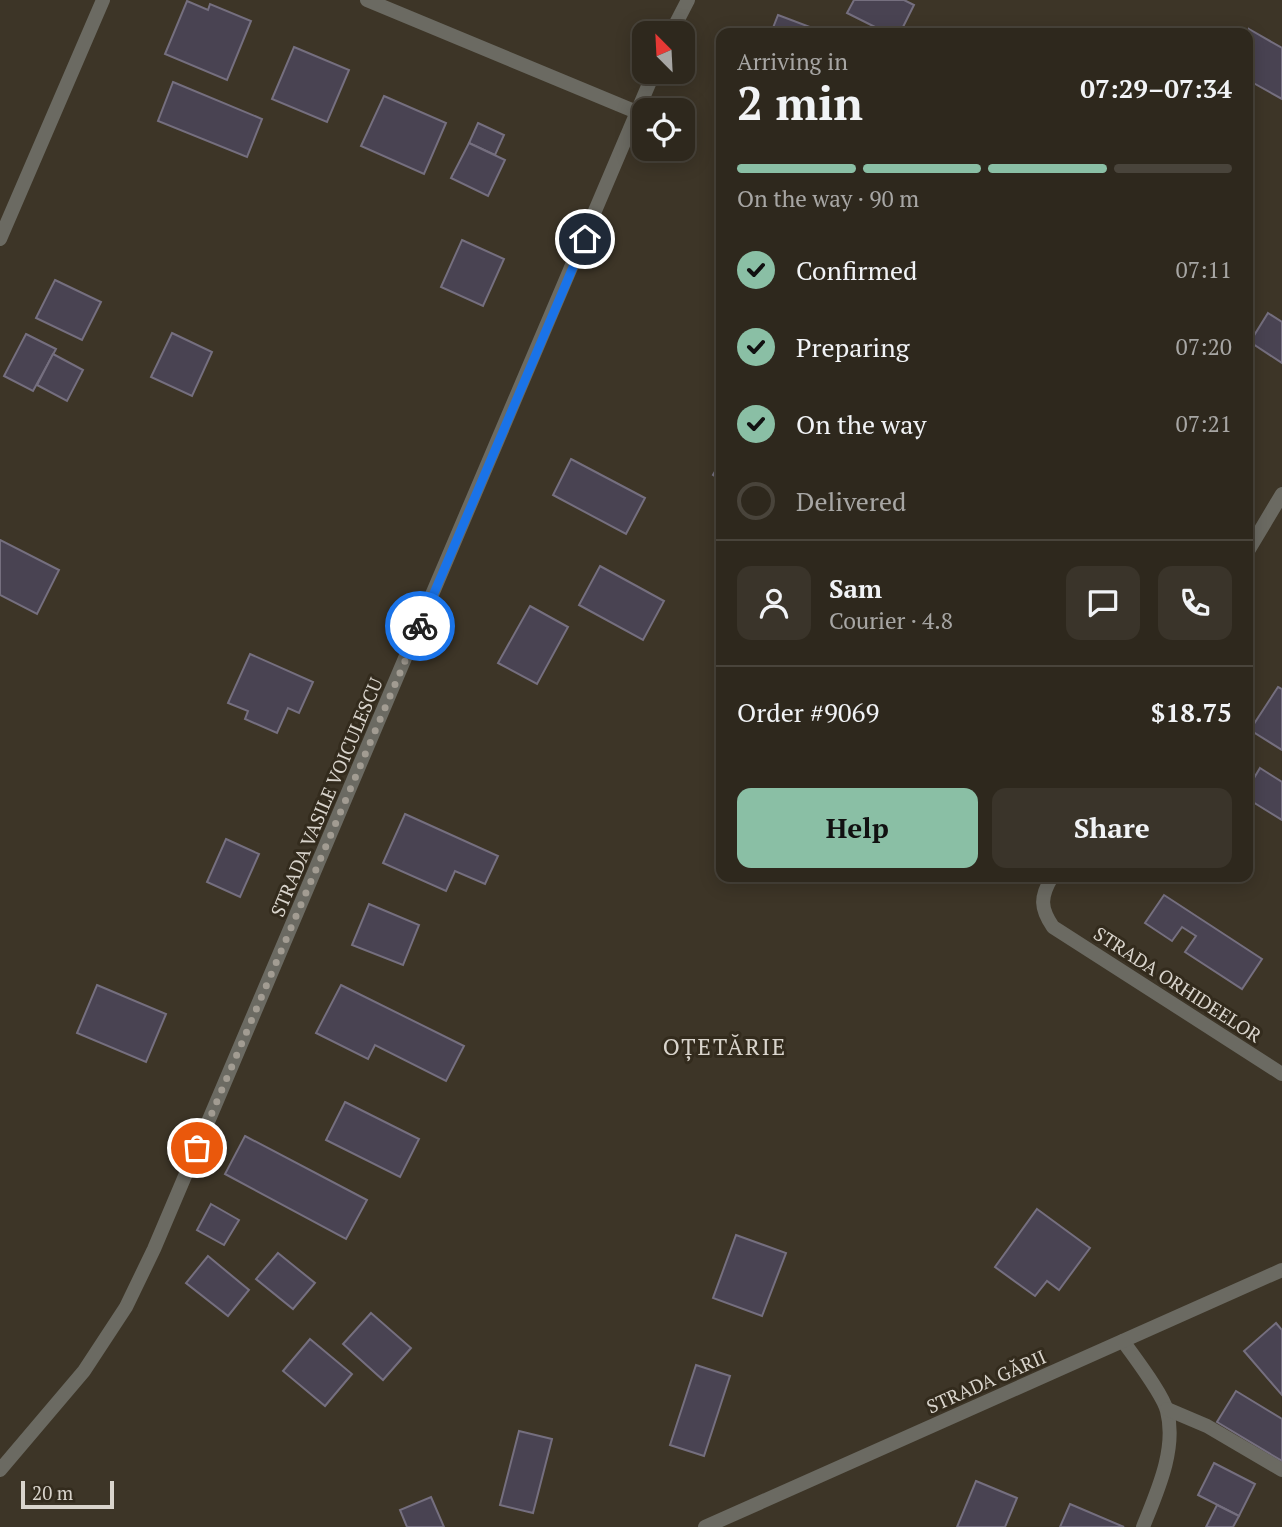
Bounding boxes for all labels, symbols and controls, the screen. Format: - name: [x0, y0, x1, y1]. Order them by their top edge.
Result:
- north arrow: [632, 21, 695, 84]
- map controls: [632, 21, 695, 161]
- text: Arriving in: [737, 46, 848, 77]
- text: 07:29–07:34: [1080, 71, 1232, 105]
- text: 2 min: [737, 72, 863, 133]
- button: locate: [632, 98, 695, 161]
- text: On the way · 90 m: [737, 183, 919, 214]
- pin: [555, 209, 615, 269]
- icon: home: [566, 220, 604, 258]
- icon: check: [737, 251, 775, 289]
- text: Confirmed: [796, 253, 917, 287]
- text: 07:11: [1175, 254, 1232, 285]
- icon: check: [737, 328, 775, 366]
- text: Preparing: [796, 330, 909, 364]
- text: 07:20: [1175, 331, 1232, 362]
- icon: check: [737, 405, 775, 443]
- text: On the way: [796, 407, 927, 441]
- text: 07:21: [1175, 408, 1232, 439]
- text: Delivered: [796, 484, 906, 518]
- button: person: [737, 566, 811, 640]
- button: chat: [1066, 566, 1140, 640]
- button: phone: [1158, 566, 1232, 640]
- text: Sam: [829, 571, 882, 605]
- courier: [385, 591, 455, 661]
- text: Courier · 4.8: [829, 605, 953, 636]
- icon: bike: [401, 607, 439, 645]
- street label: STRADA VASILE VOICULESCU: [264, 674, 388, 920]
- text: Order #9069: [737, 695, 879, 729]
- text: $18.75: [1151, 695, 1232, 729]
- button: Help: [737, 788, 978, 868]
- button: Share: [992, 788, 1232, 868]
- street label: STRADA ORHIDEELOR: [1089, 920, 1267, 1048]
- district label: OȚETĂRIE: [663, 1031, 787, 1062]
- pin: [167, 1118, 227, 1178]
- icon: bag: [178, 1129, 216, 1167]
- street label: STRADA GĂRII: [922, 1344, 1050, 1418]
- scale bar: [21, 1478, 114, 1510]
- text: 20 m: [32, 1480, 73, 1505]

